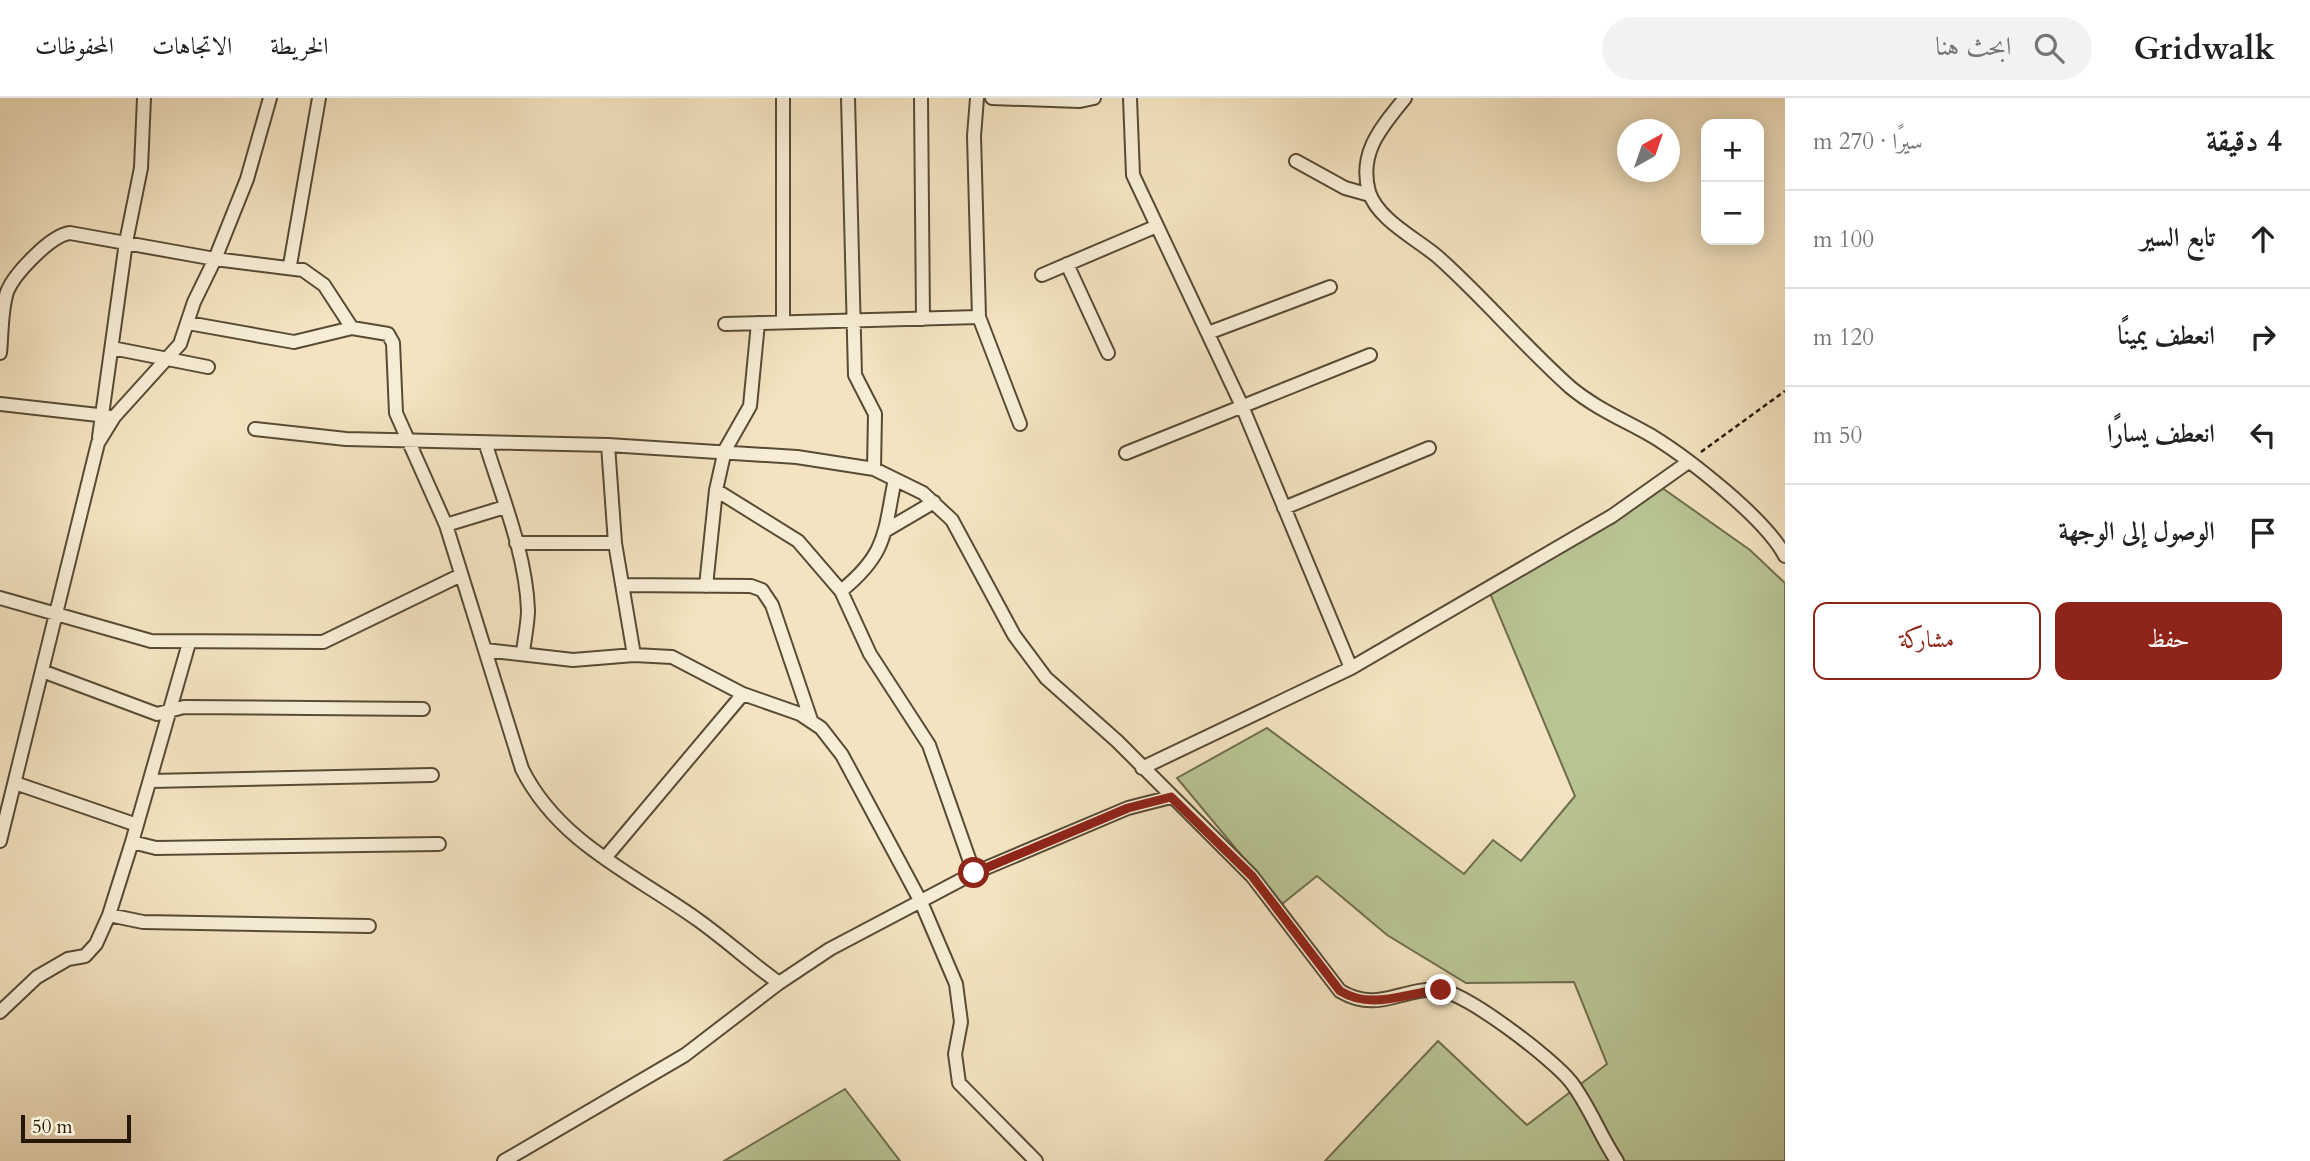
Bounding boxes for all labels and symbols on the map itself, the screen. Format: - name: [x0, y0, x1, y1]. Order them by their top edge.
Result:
- north arrow: [1617, 119, 1680, 182]
- route start: [958, 857, 989, 888]
- route end: [1425, 974, 1456, 1005]
- scale bar: [21, 1112, 131, 1144]

